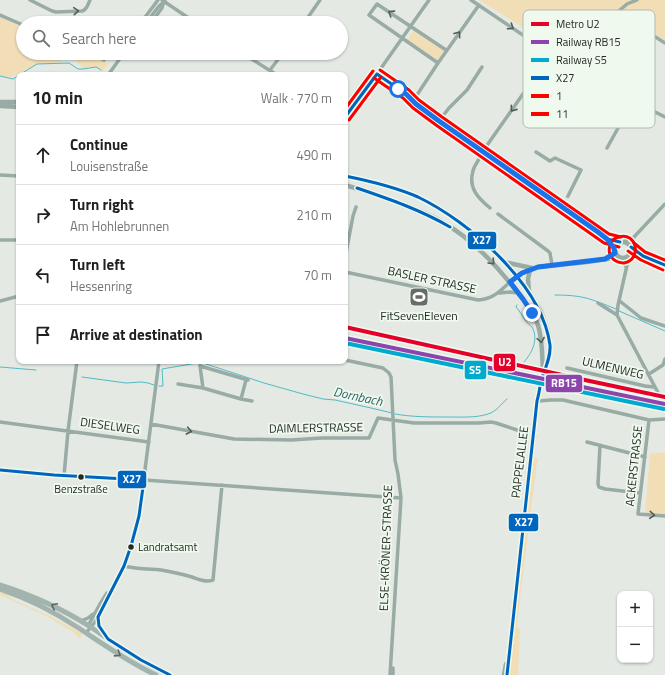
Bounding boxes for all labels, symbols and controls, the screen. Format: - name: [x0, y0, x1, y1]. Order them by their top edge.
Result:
- one-way arrow: [73, 7, 79, 16]
- one-way arrow: [388, 10, 395, 17]
- legend: [523, 10, 655, 128]
- search box: [16, 16, 348, 60]
- text: Metro U2: [556, 16, 600, 32]
- one-way arrow: [506, 22, 513, 29]
- icon: search: [30, 27, 52, 49]
- text: Search here: [62, 27, 136, 50]
- one-way arrow: [453, 31, 460, 38]
- text: Railway RB15: [556, 34, 621, 50]
- text: Railway S5: [556, 52, 607, 68]
- text: X27: [556, 70, 574, 86]
- route start: [389, 80, 407, 98]
- text: 10 min: [32, 85, 83, 111]
- text: Walk · 770 m: [261, 88, 332, 108]
- text: 1: [556, 88, 562, 104]
- one-way arrow: [510, 105, 518, 112]
- text: 11: [556, 106, 568, 122]
- text: Continue: [70, 133, 128, 156]
- icon: ahead: [32, 144, 54, 166]
- text: 490 m: [296, 145, 332, 165]
- text: Louisenstraße: [70, 156, 148, 176]
- text: Turn right: [70, 193, 134, 216]
- icon: right: [32, 204, 54, 226]
- text: 210 m: [296, 205, 332, 225]
- text: Am Hohlebrunnen: [70, 216, 169, 236]
- line badge: X27: [467, 231, 497, 250]
- text: X27: [473, 232, 491, 248]
- text: Turn left: [70, 253, 125, 276]
- one-way arrow: [487, 257, 495, 265]
- street label: BASLER STRASSE: [386, 261, 478, 298]
- icon: left: [32, 264, 54, 286]
- text: 70 m: [304, 265, 332, 285]
- text: Hessenring: [70, 276, 132, 296]
- sports icon: FitSevenEleven: [408, 286, 430, 308]
- route end: [523, 304, 541, 322]
- place label: FitSevenEleven: [380, 306, 458, 325]
- text: Arrive at destination: [70, 323, 203, 346]
- icon: arrive: [32, 324, 54, 346]
- one-way arrow: [536, 337, 545, 343]
- street label: ULMENWEG: [580, 351, 646, 384]
- line badge: U2: [493, 353, 516, 372]
- text: U2: [498, 354, 512, 370]
- line badge: S5: [464, 360, 487, 380]
- text: S5: [469, 362, 481, 378]
- line badge: RB15: [545, 374, 583, 393]
- text: RB15: [551, 375, 577, 391]
- water label: Dornbach: [332, 381, 385, 411]
- street label: DIESELWEG: [79, 412, 141, 439]
- street label: DAIMLERSTRASSE: [269, 417, 364, 438]
- street label: PAPPELALLEE: [506, 424, 533, 499]
- street label: ACKERSTRASSE: [620, 424, 647, 507]
- one-way arrow: [186, 426, 193, 435]
- line badge: X27: [117, 470, 147, 489]
- text: X27: [123, 471, 141, 487]
- marker: Benzstraße: [76, 472, 86, 482]
- place label: Benzstraße: [54, 481, 108, 497]
- street label: ELSE-KRÖNER-STRASSE: [374, 484, 397, 612]
- one-way arrow: [649, 510, 655, 519]
- line badge: X27: [508, 513, 539, 532]
- text: X27: [515, 514, 533, 530]
- place label: Landratsamt: [138, 539, 197, 555]
- marker: Landratsamt: [126, 542, 136, 552]
- map controls: [617, 591, 653, 663]
- button: +: [617, 591, 653, 627]
- one-way arrow: [51, 604, 59, 611]
- button: −: [617, 627, 653, 663]
- one-way arrow: [114, 649, 121, 657]

